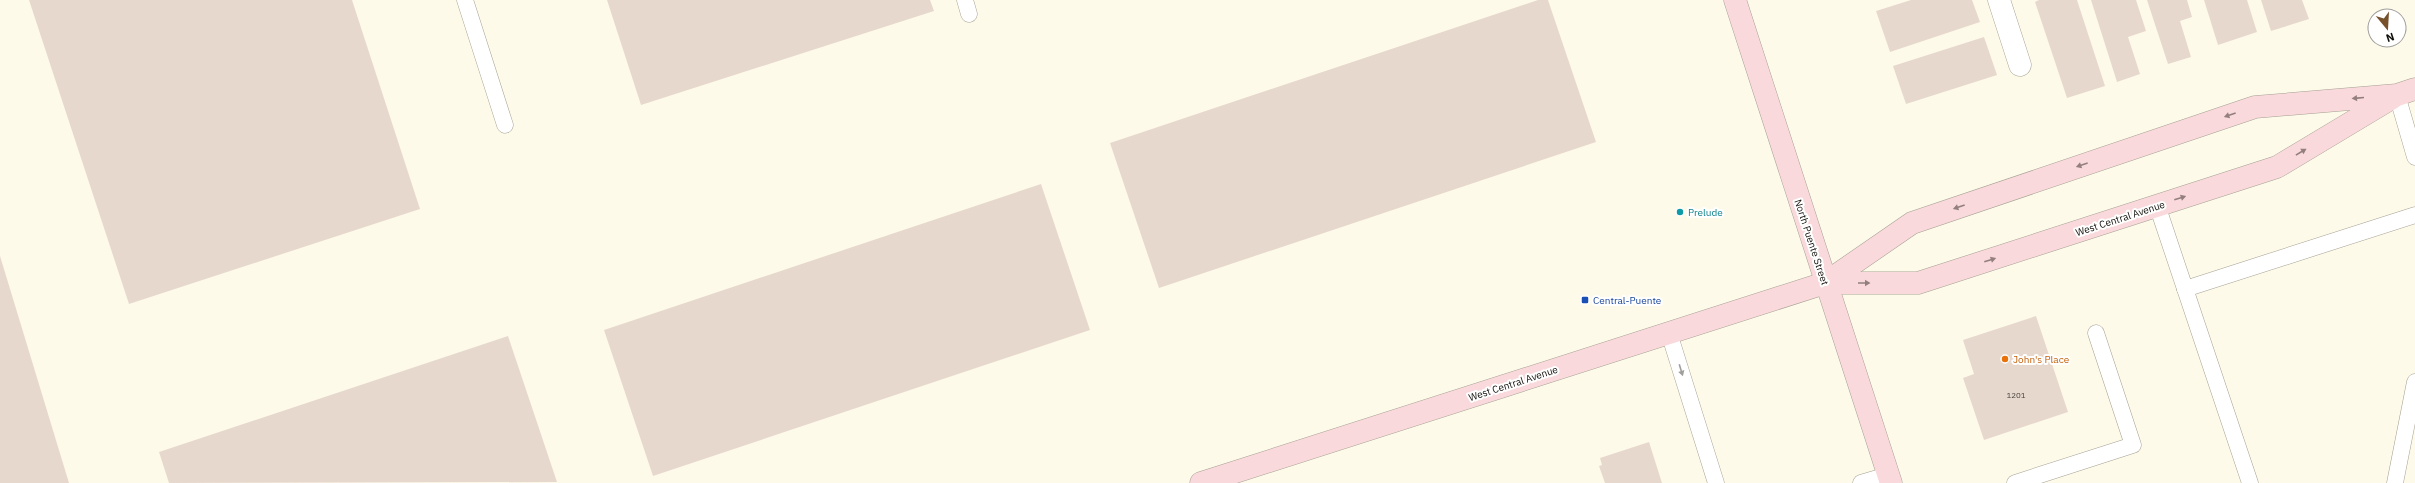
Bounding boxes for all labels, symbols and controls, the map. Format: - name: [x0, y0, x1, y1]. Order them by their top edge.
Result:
- north arrow: [2367, 8, 2407, 48]
- text: N: [2384, 30, 2396, 45]
- one-way arrow: [2352, 95, 2364, 102]
- one-way arrow: [2224, 113, 2236, 119]
- one-way arrow: [2296, 149, 2307, 156]
- one-way arrow: [2076, 163, 2088, 169]
- one-way arrow: [2175, 195, 2187, 201]
- street label: North Puente Street: [1791, 198, 1832, 287]
- street label: West Central Avenue: [2074, 198, 2167, 239]
- one-way arrow: [1952, 204, 1964, 210]
- place label: Prelude: [1688, 206, 1723, 219]
- marker: Prelude: [1675, 207, 1685, 217]
- one-way arrow: [1985, 257, 1997, 263]
- one-way arrow: [1858, 280, 1871, 286]
- place label: Central-Puente: [1593, 294, 1662, 307]
- marker: Central-Puente: [1580, 295, 1590, 305]
- place label: John's Place: [2013, 353, 2070, 366]
- marker: John's Place: [2000, 354, 2010, 364]
- street label: West Central Avenue: [1467, 363, 1560, 404]
- one-way arrow: [1678, 365, 1684, 377]
- house number: 1201: [2006, 390, 2026, 400]

